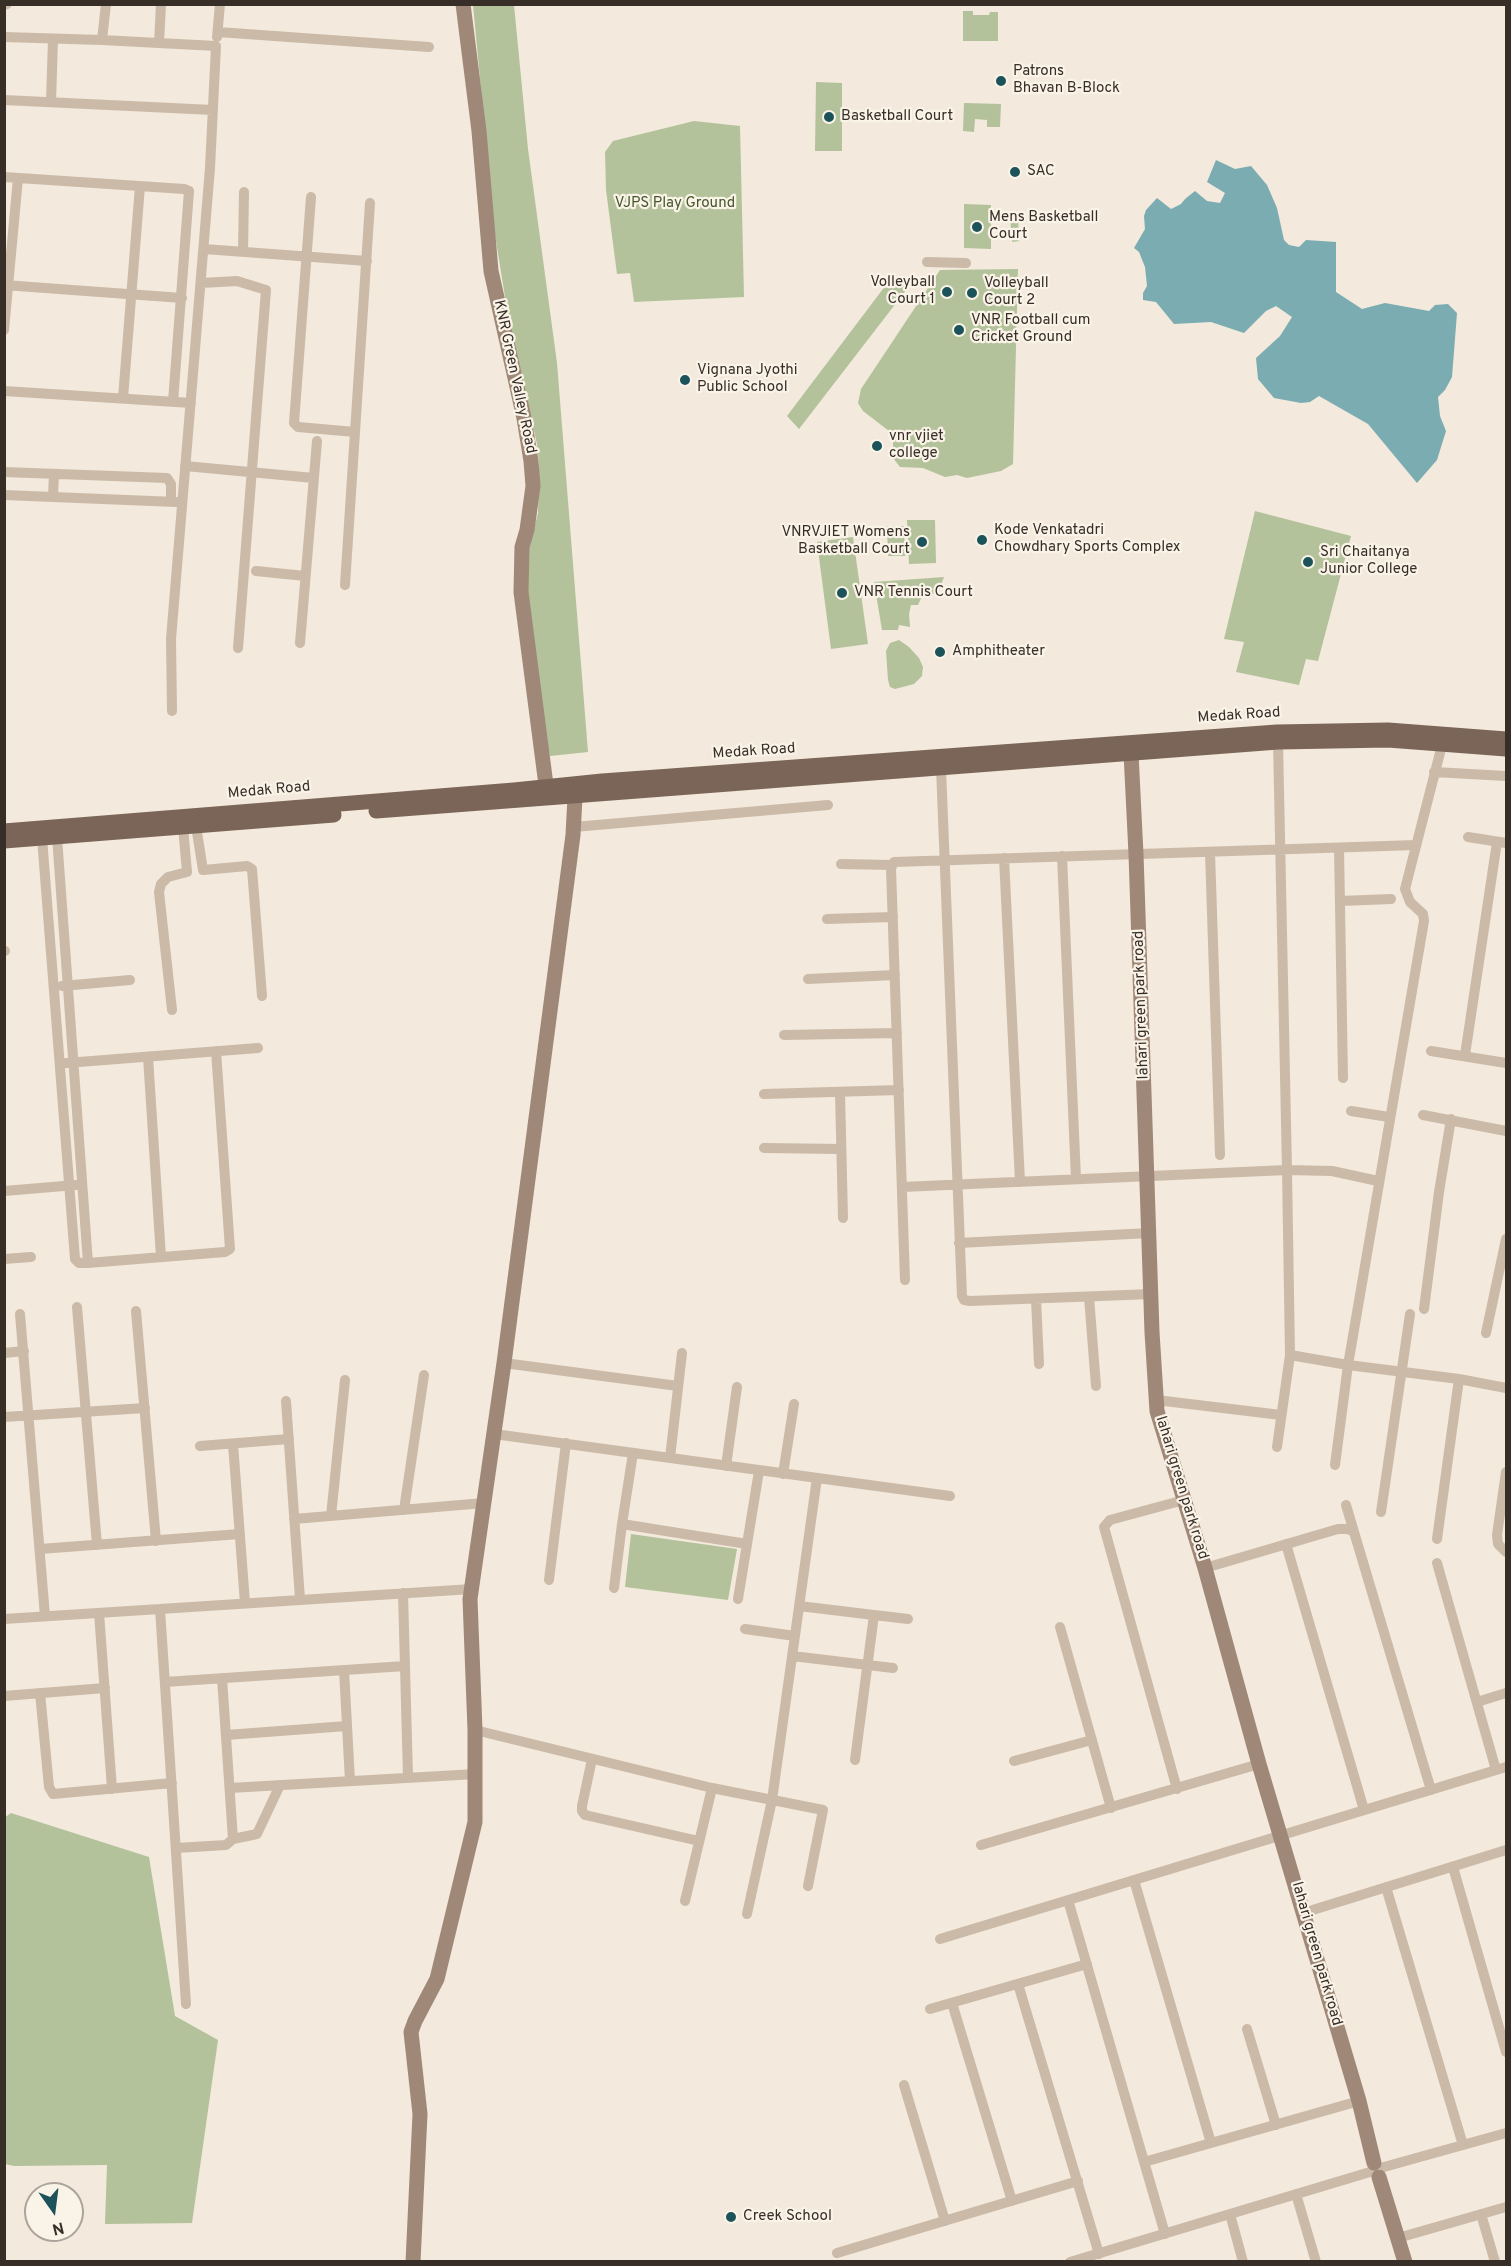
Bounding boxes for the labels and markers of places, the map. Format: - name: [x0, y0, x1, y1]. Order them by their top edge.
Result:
- place label: Patrons Bhavan B-Block: [1013, 63, 1120, 98]
- marker: Patrons Bhavan B-Block: [994, 74, 1008, 88]
- place label: Basketball Court: [841, 108, 953, 126]
- marker: Basketball Court: [822, 110, 836, 124]
- place label: SAC: [1027, 163, 1055, 181]
- marker: SAC: [1008, 165, 1022, 179]
- place label: Mens Basketball Court: [989, 209, 1098, 244]
- marker: Mens Basketball Court: [970, 220, 984, 234]
- place label: Volleyball Court 1: [870, 274, 935, 309]
- place label: Volleyball Court 2: [984, 275, 1049, 310]
- marker: Volleyball Court 1: [940, 285, 954, 299]
- marker: Volleyball Court 2: [965, 286, 979, 300]
- place label: VNR Football cum Cricket Ground: [971, 312, 1090, 347]
- marker: VNR Football cum Cricket Ground: [952, 323, 966, 337]
- place label: Vignana Jyothi Public School: [697, 362, 798, 397]
- marker: Vignana Jyothi Public School: [678, 373, 692, 387]
- place label: vnr vjiet college: [889, 428, 944, 463]
- marker: vnr vjiet college: [870, 439, 884, 453]
- place label: Kode Venkatadri Chowdhary Sports Complex: [994, 522, 1181, 557]
- place label: VNRVJIET Womens Basketball Court: [781, 524, 910, 559]
- marker: Kode Venkatadri Chowdhary Sports Complex: [975, 533, 989, 547]
- marker: VNRVJIET Womens Basketball Court: [915, 535, 929, 549]
- place label: Sri Chaitanya Junior College: [1320, 544, 1417, 579]
- marker: Sri Chaitanya Junior College: [1301, 555, 1315, 569]
- place label: VNR Tennis Court: [854, 584, 973, 602]
- marker: VNR Tennis Court: [835, 586, 849, 600]
- place label: Amphitheater: [952, 643, 1045, 661]
- marker: Amphitheater: [933, 645, 947, 659]
- place label: Creek School: [743, 2208, 832, 2226]
- marker: Creek School: [724, 2210, 738, 2224]

